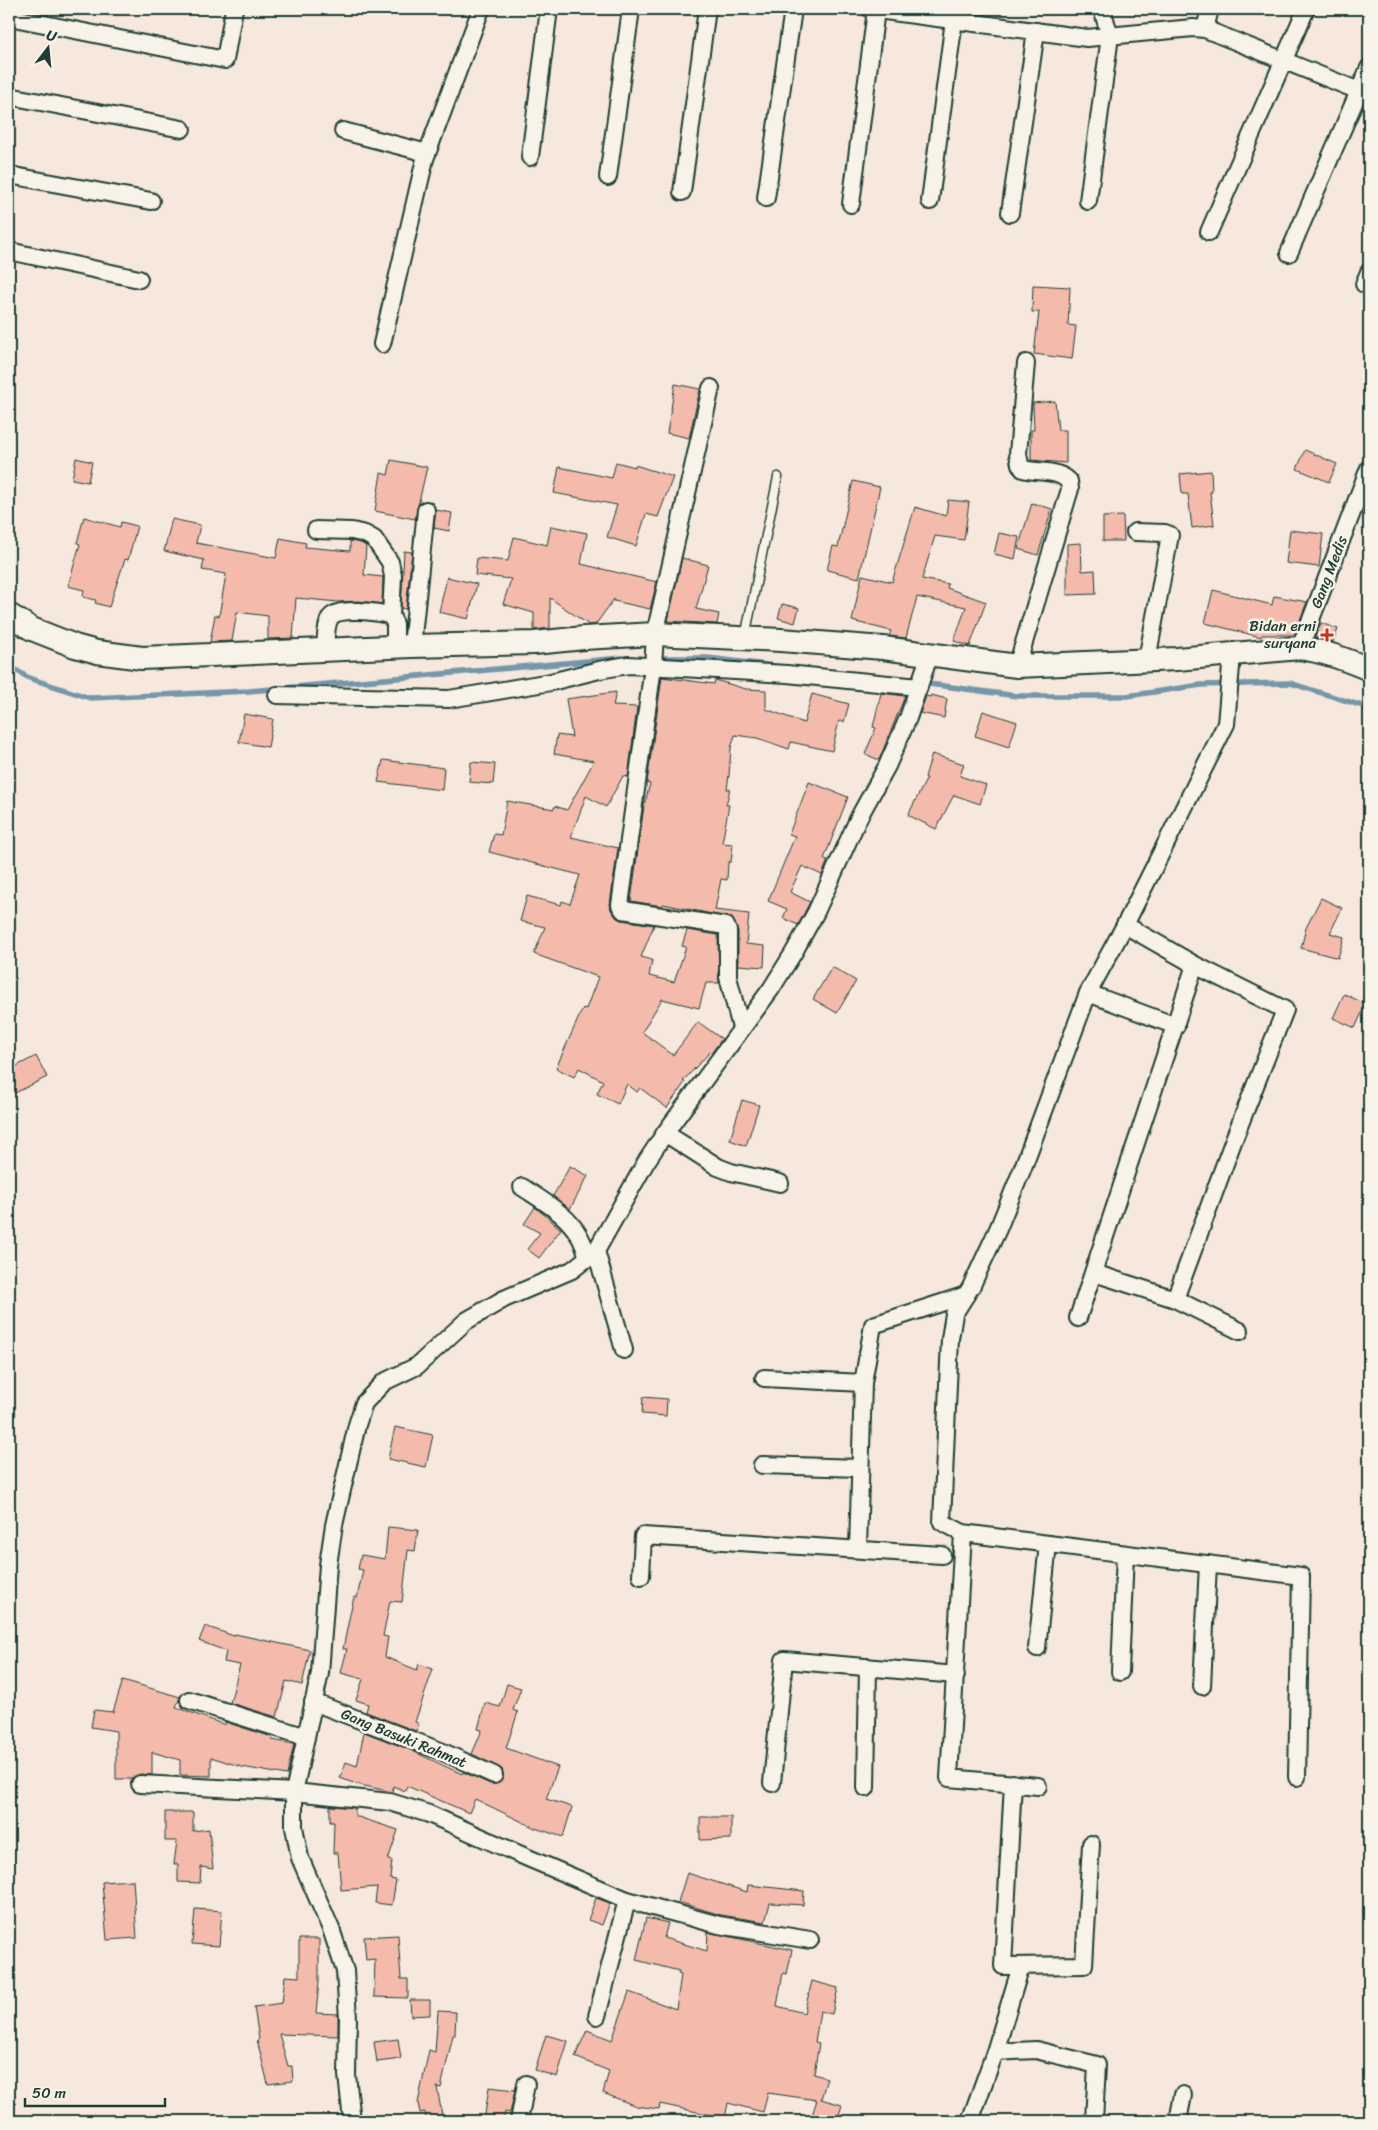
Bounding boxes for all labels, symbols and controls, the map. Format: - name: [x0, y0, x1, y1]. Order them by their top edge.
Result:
- north arrow: [22, 22, 72, 72]
- text: U: [44, 23, 60, 49]
- street label: Gang Medis: [1303, 532, 1355, 612]
- place label: Bidan erni suryana: [1249, 613, 1317, 656]
- marker: Bidan erni suryana: [1320, 628, 1334, 642]
- street label: Gang Basuki Rahmat: [337, 1701, 471, 1775]
- scale bar: [25, 2075, 165, 2107]
- text: 50 m: [32, 2080, 67, 2106]

